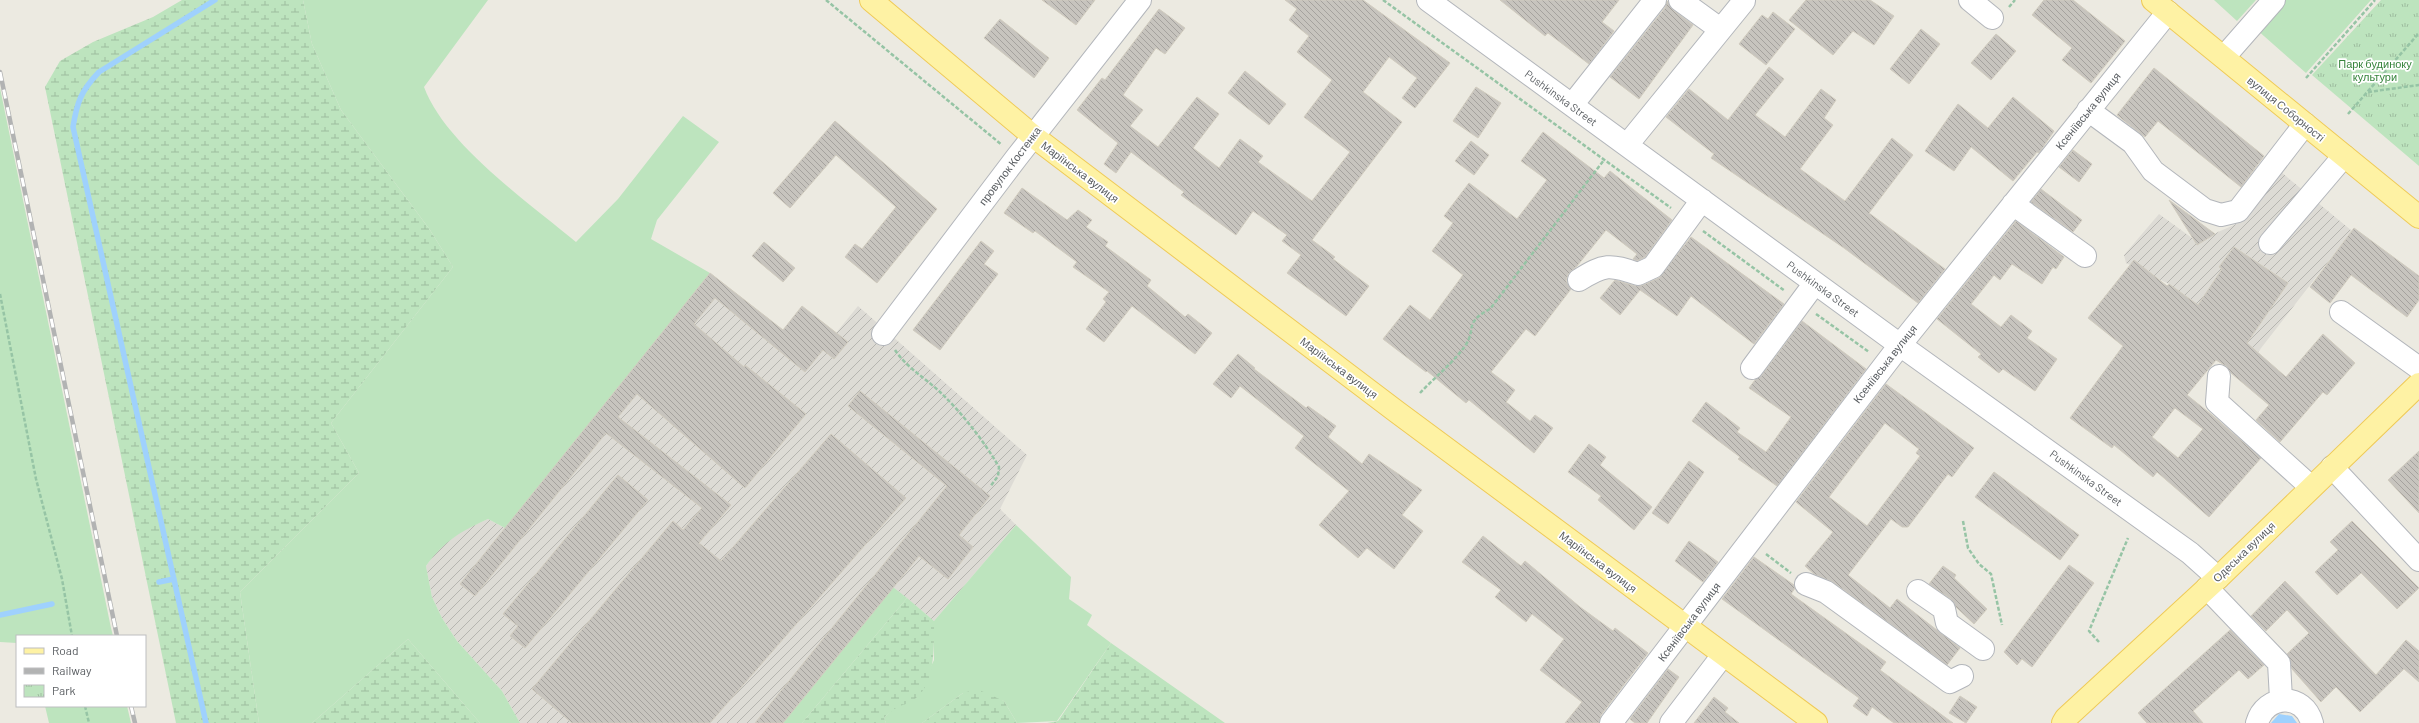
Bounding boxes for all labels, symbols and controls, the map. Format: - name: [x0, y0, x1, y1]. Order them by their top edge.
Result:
- park label: Парк будиноку культури: [2338, 57, 2412, 83]
- street label: Pushkinska Street: [1523, 67, 1600, 128]
- street label: Ксеніївська вулиця: [2052, 69, 2123, 152]
- street label: вулиця Соборності: [2245, 73, 2328, 144]
- street label: провулок Костенка: [976, 123, 1044, 208]
- street label: Маріїнська вулиця: [1039, 138, 1122, 205]
- street label: Pushkinska Street: [1785, 258, 1862, 319]
- street label: Ксеніївська вулиця: [1850, 322, 1919, 405]
- street label: Маріїнська вулиця: [1298, 334, 1381, 401]
- street label: Pushkinska Street: [2048, 447, 2125, 508]
- street label: Одеська вулиця: [2210, 519, 2277, 584]
- street label: Маріїнська вулиця: [1557, 528, 1640, 595]
- street label: Ксеніївська вулиця: [1655, 580, 1723, 664]
- legend: [16, 635, 146, 707]
- text: Road: [52, 643, 79, 657]
- text: Railway: [52, 663, 92, 677]
- text: Park: [52, 683, 76, 697]

